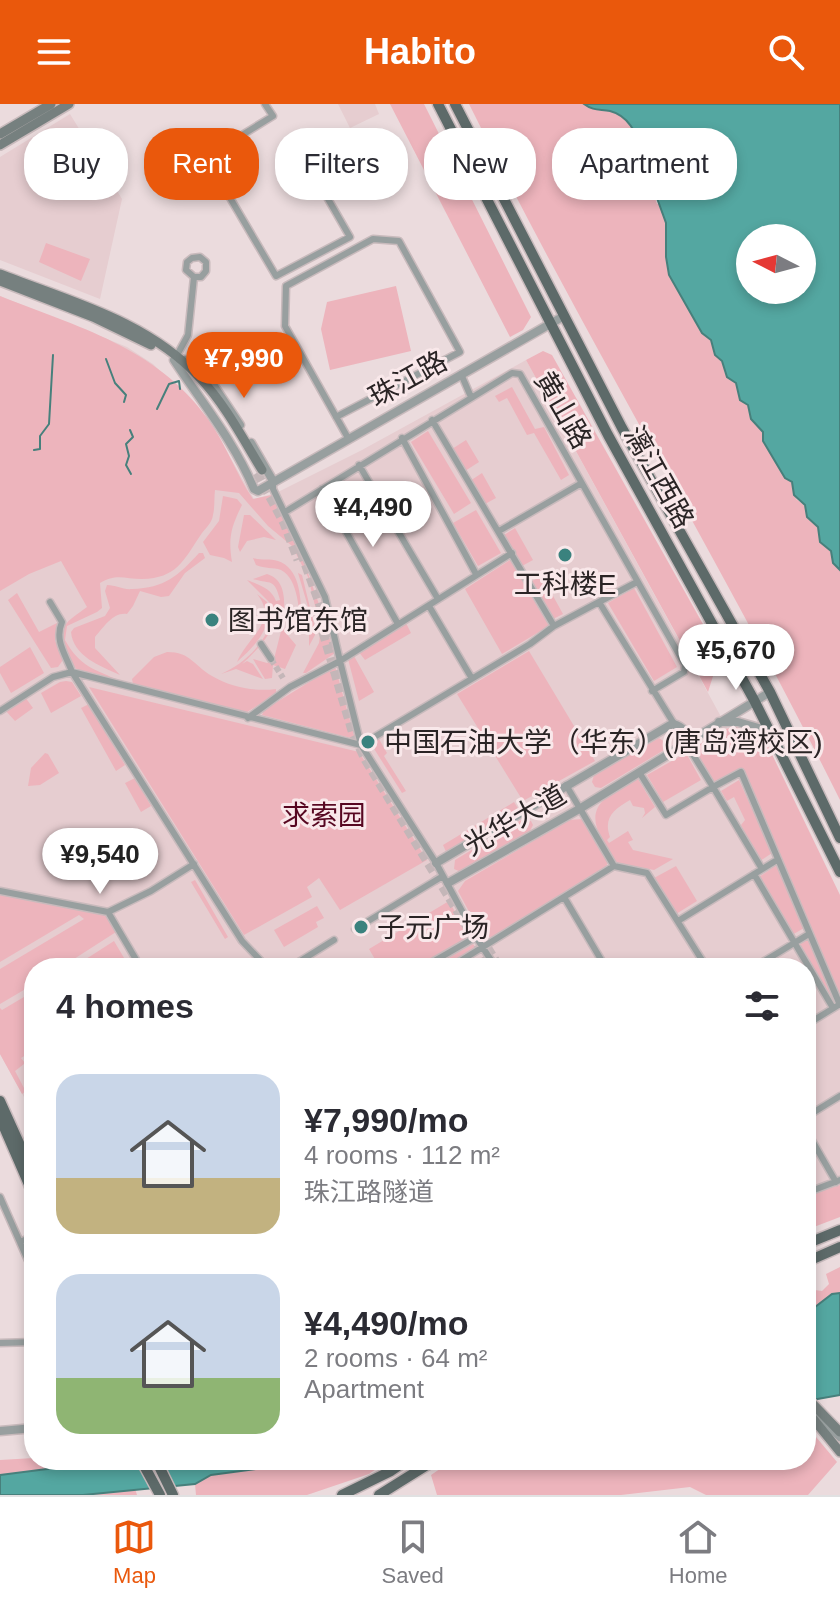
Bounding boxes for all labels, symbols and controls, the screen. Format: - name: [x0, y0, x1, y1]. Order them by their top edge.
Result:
- icon: menu: [32, 30, 76, 74]
- icon: search: [764, 30, 808, 74]
- text: Habito: [364, 31, 476, 72]
- chip: Buy: [24, 128, 128, 200]
- chip: Rent: [144, 128, 259, 200]
- chip: Filters: [275, 128, 408, 200]
- chip: New: [424, 128, 536, 200]
- chip: Apartment: [552, 128, 737, 200]
- north arrow: [736, 224, 816, 304]
- map controls: [736, 224, 816, 304]
- pin: ¥7,990: [179, 332, 309, 400]
- text: ¥7,990: [204, 343, 284, 373]
- street label: 珠江路: [364, 345, 452, 413]
- street label: 黄山路: [529, 366, 597, 454]
- street label: 漓江西路: [618, 420, 700, 534]
- pin: ¥4,490: [308, 481, 438, 549]
- text: ¥4,490: [333, 492, 413, 522]
- marker: 工科楼E: [556, 546, 574, 564]
- place label: 工科楼E: [514, 569, 616, 600]
- place label: 图书馆东馆: [228, 605, 368, 636]
- marker: 图书馆东馆: [203, 611, 221, 629]
- pin: ¥5,670: [671, 624, 801, 692]
- text: ¥5,670: [696, 635, 776, 665]
- place label: 中国石油大学（华东）(唐岛湾校区): [384, 727, 823, 758]
- marker: 中国石油大学（华东）(唐岛湾校区): [359, 733, 377, 751]
- street label: 光华大道: [459, 779, 571, 861]
- park label: 求索园: [282, 800, 366, 831]
- pin: ¥9,540: [35, 828, 165, 896]
- text: ¥9,540: [60, 839, 140, 869]
- place label: 子元广场: [377, 912, 489, 943]
- marker: 子元广场: [352, 918, 370, 936]
- icon: filters: [740, 984, 784, 1028]
- text: 4 homes: [56, 987, 194, 1025]
- text: ¥7,990/mo: [304, 1101, 468, 1139]
- icon: home: [120, 1106, 216, 1202]
- text: 4 rooms · 112 m²: [304, 1140, 500, 1170]
- text: 珠江路隧道: [304, 1177, 434, 1207]
- text: ¥4,490/mo: [304, 1304, 468, 1342]
- icon: home: [120, 1306, 216, 1402]
- text: 2 rooms · 64 m²: [304, 1343, 488, 1373]
- text: Apartment: [304, 1374, 424, 1404]
- tab: Map: [112, 1515, 156, 1589]
- tab: Saved: [381, 1515, 444, 1589]
- tab: Home: [669, 1515, 728, 1589]

